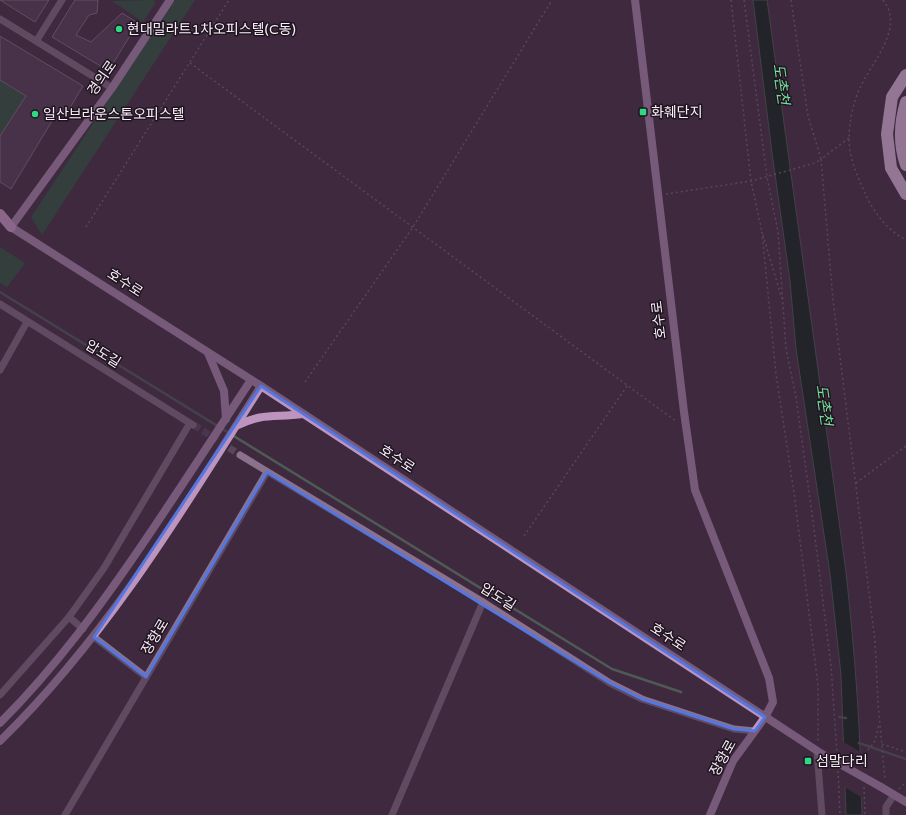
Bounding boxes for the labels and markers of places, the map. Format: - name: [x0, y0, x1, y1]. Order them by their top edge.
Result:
- place label: 현대밀라트1차오피스텔(C동): [127, 21, 296, 38]
- marker: 현대밀라트1차오피스텔(C동): [114, 24, 124, 34]
- place label: 화훼단지: [651, 104, 703, 121]
- place label: 일산브라운스톤오피스텔: [43, 106, 185, 123]
- marker: 화훼단지: [638, 107, 648, 117]
- marker: 일산브라운스톤오피스텔: [30, 109, 40, 119]
- place label: 섬말다리: [816, 753, 868, 770]
- marker: 섬말다리: [803, 756, 813, 766]

